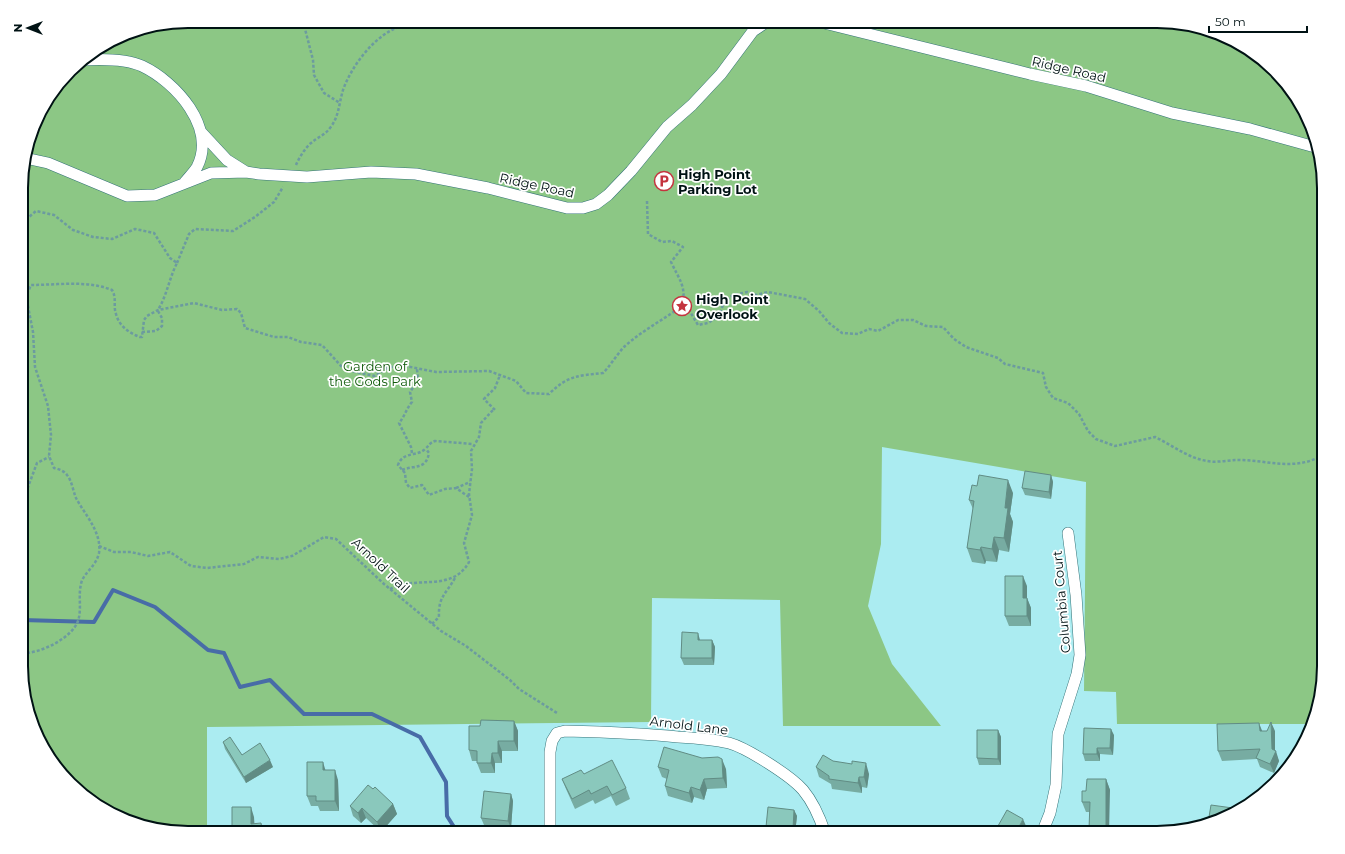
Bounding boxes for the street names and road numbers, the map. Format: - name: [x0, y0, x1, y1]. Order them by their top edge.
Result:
- street label: Ridge Road: [1030, 53, 1108, 85]
- street label: Ridge Road: [498, 169, 576, 201]
- street label: Arnold Trail: [349, 534, 413, 596]
- street label: Columbia Court: [1049, 550, 1073, 654]
- street label: Arnold Lane: [649, 712, 729, 738]

